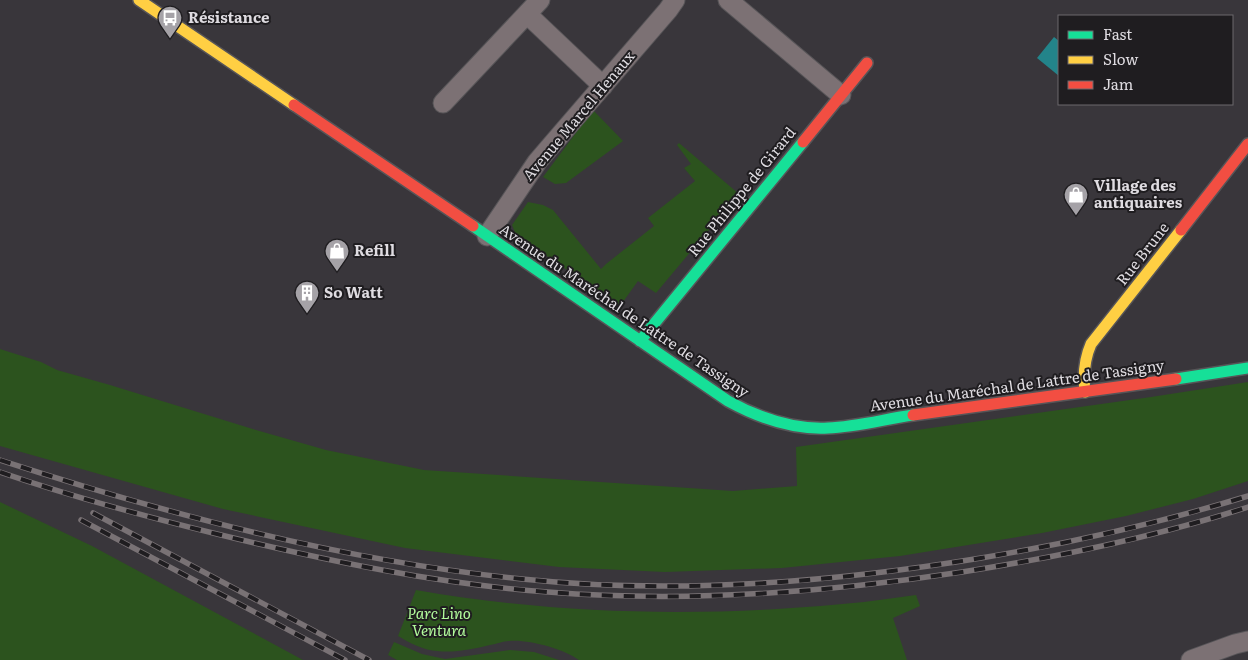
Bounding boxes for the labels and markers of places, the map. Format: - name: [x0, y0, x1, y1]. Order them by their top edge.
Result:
- bus stop icon: Résistance: [157, 5, 183, 39]
- place label: Résistance: [188, 5, 270, 28]
- place label: Village des antiquaires: [1094, 173, 1183, 213]
- shop icon: Village des antiquaires: [1063, 182, 1089, 216]
- shop icon: Refill: [324, 238, 350, 272]
- place label: Refill: [354, 238, 396, 261]
- building icon: So Watt: [294, 280, 320, 314]
- place label: So Watt: [324, 280, 383, 303]

